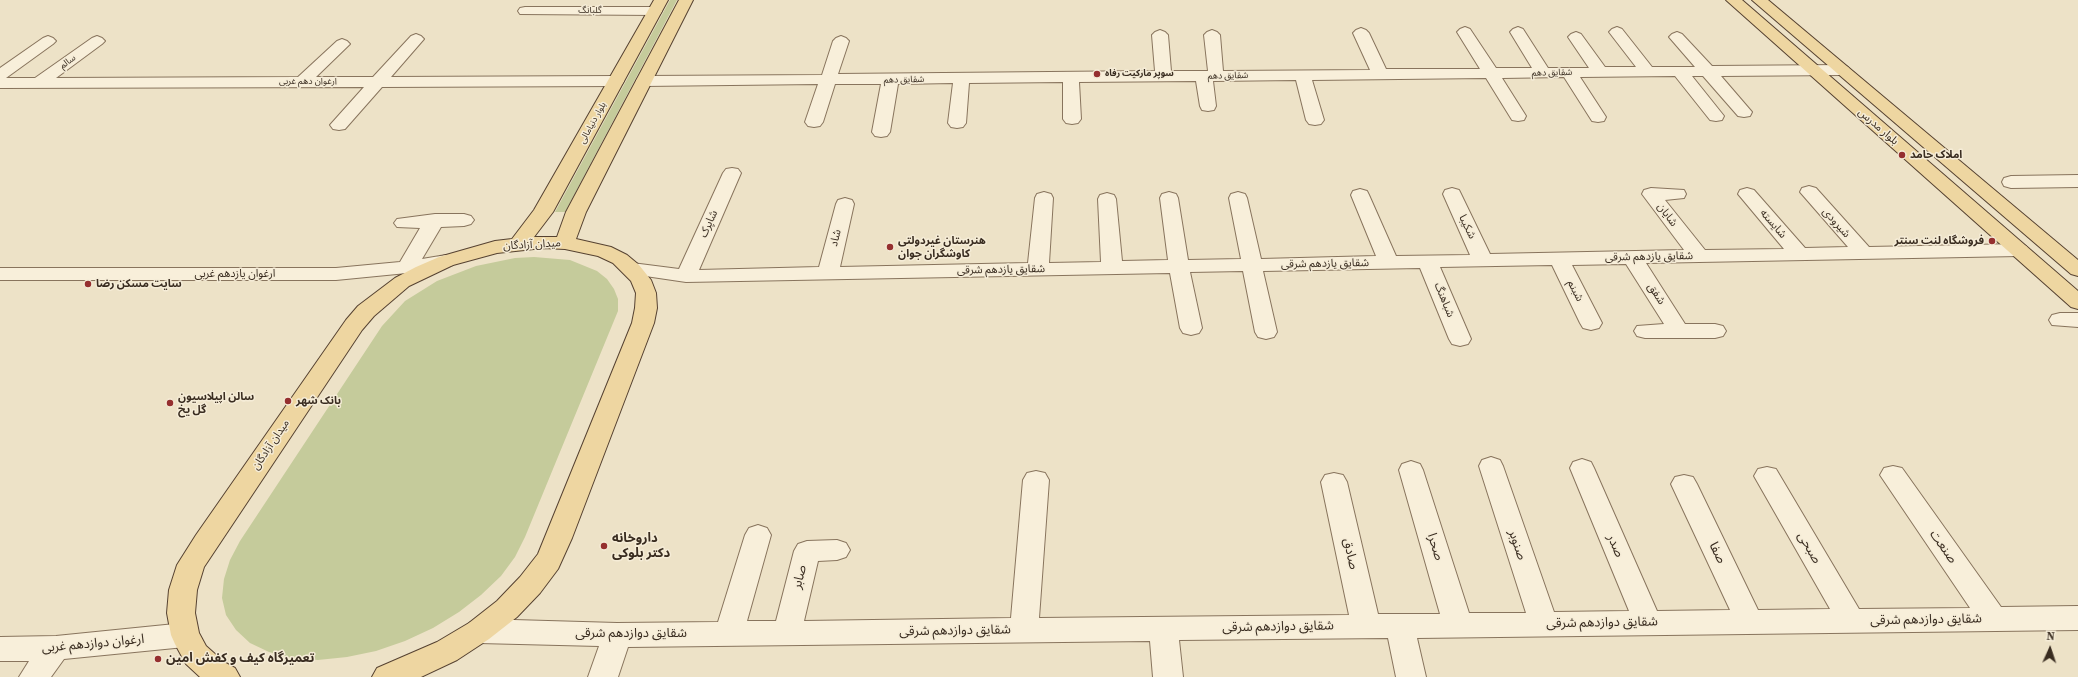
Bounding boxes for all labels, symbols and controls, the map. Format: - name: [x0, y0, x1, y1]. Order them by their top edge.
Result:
- street label: گلبانگ: [578, 6, 602, 16]
- street label: سالم: [58, 53, 78, 71]
- street label: شقایق دهم: [1532, 67, 1572, 79]
- marker: سوپر مارکیت رفاه: [1092, 69, 1102, 79]
- place label: سوپر مارکیت رفاه: [1105, 69, 1174, 79]
- street label: شقایق دهم: [1208, 70, 1248, 82]
- street label: شقایق دهم: [884, 74, 924, 86]
- street label: ارغوان دهم غربی: [279, 77, 337, 87]
- street label: بلوار دنیامالی: [577, 100, 609, 146]
- street label: بلوار مدرس: [1855, 106, 1901, 148]
- place label: املاک حامد: [1910, 148, 1962, 162]
- marker: املاک حامد: [1897, 150, 1907, 160]
- street label: شایان: [1654, 201, 1680, 229]
- street label: شیرودی: [1819, 205, 1853, 241]
- street label: شایسته: [1757, 207, 1789, 241]
- street label: شاپرک: [697, 208, 721, 240]
- street label: شکیبا: [1456, 213, 1478, 241]
- street label: شاد: [828, 228, 844, 248]
- place label: هنرستان غیردولتی کاوشگران جوان: [898, 234, 986, 260]
- place label: فروشگاه لنت سنتر: [1894, 234, 1984, 248]
- marker: فروشگاه لنت سنتر: [1987, 236, 1997, 246]
- street label: میدان آزادگان: [503, 237, 561, 253]
- marker: هنرستان غیردولتی کاوشگران جوان: [885, 242, 895, 252]
- street label: شقایق یازدهم شرقی: [1605, 250, 1693, 264]
- street label: شقایق یازدهم شرقی: [1281, 257, 1369, 271]
- street label: شقایق یازدهم شرقی: [957, 263, 1045, 277]
- street label: ارغوان یازدهم غربی: [195, 267, 275, 281]
- place label: سایت مسکن رضا: [96, 277, 182, 291]
- street label: شبنم: [1564, 278, 1586, 304]
- marker: سایت مسکن رضا: [83, 279, 93, 289]
- street label: شباهنگ: [1431, 281, 1457, 319]
- street label: شفق: [1644, 281, 1668, 307]
- place label: سالن اپیلاسیون گل یخ: [178, 390, 254, 416]
- place label: بانک شهر: [296, 394, 341, 408]
- marker: بانک شهر: [283, 396, 293, 406]
- marker: سالن اپیلاسیون گل یخ: [165, 398, 175, 408]
- street label: میدان آزادگان: [249, 417, 293, 473]
- street label: صنعت: [1926, 527, 1960, 567]
- street label: صنوبر: [1505, 528, 1529, 562]
- street label: صبحی: [1794, 529, 1824, 567]
- place label: داروخانه دکتر بلوکی: [612, 531, 670, 562]
- street label: صحرا: [1423, 531, 1447, 563]
- street label: صدر: [1603, 532, 1627, 560]
- street label: صادق: [1339, 537, 1361, 571]
- street label: صفا: [1705, 540, 1729, 566]
- marker: داروخانه دکتر بلوکی: [599, 541, 609, 551]
- street label: صابر: [790, 563, 810, 591]
- street label: شقایق دوازدهم شرقی: [1870, 611, 1982, 629]
- street label: شقایق دوازدهم شرقی: [1546, 614, 1658, 632]
- street label: شقایق دوازدهم شرقی: [1222, 618, 1334, 636]
- street label: شقایق دوازدهم شرقی: [899, 622, 1011, 640]
- street label: شقایق دوازدهم شرقی: [575, 626, 687, 642]
- north arrow: [2030, 629, 2070, 669]
- text: N: [2046, 629, 2055, 644]
- street label: ارغوان دوازدهم غربی: [41, 632, 145, 656]
- place label: تعمیرگاه کیف و کفش امین: [166, 651, 314, 667]
- marker: تعمیرگاه کیف و کفش امین: [153, 654, 163, 664]

